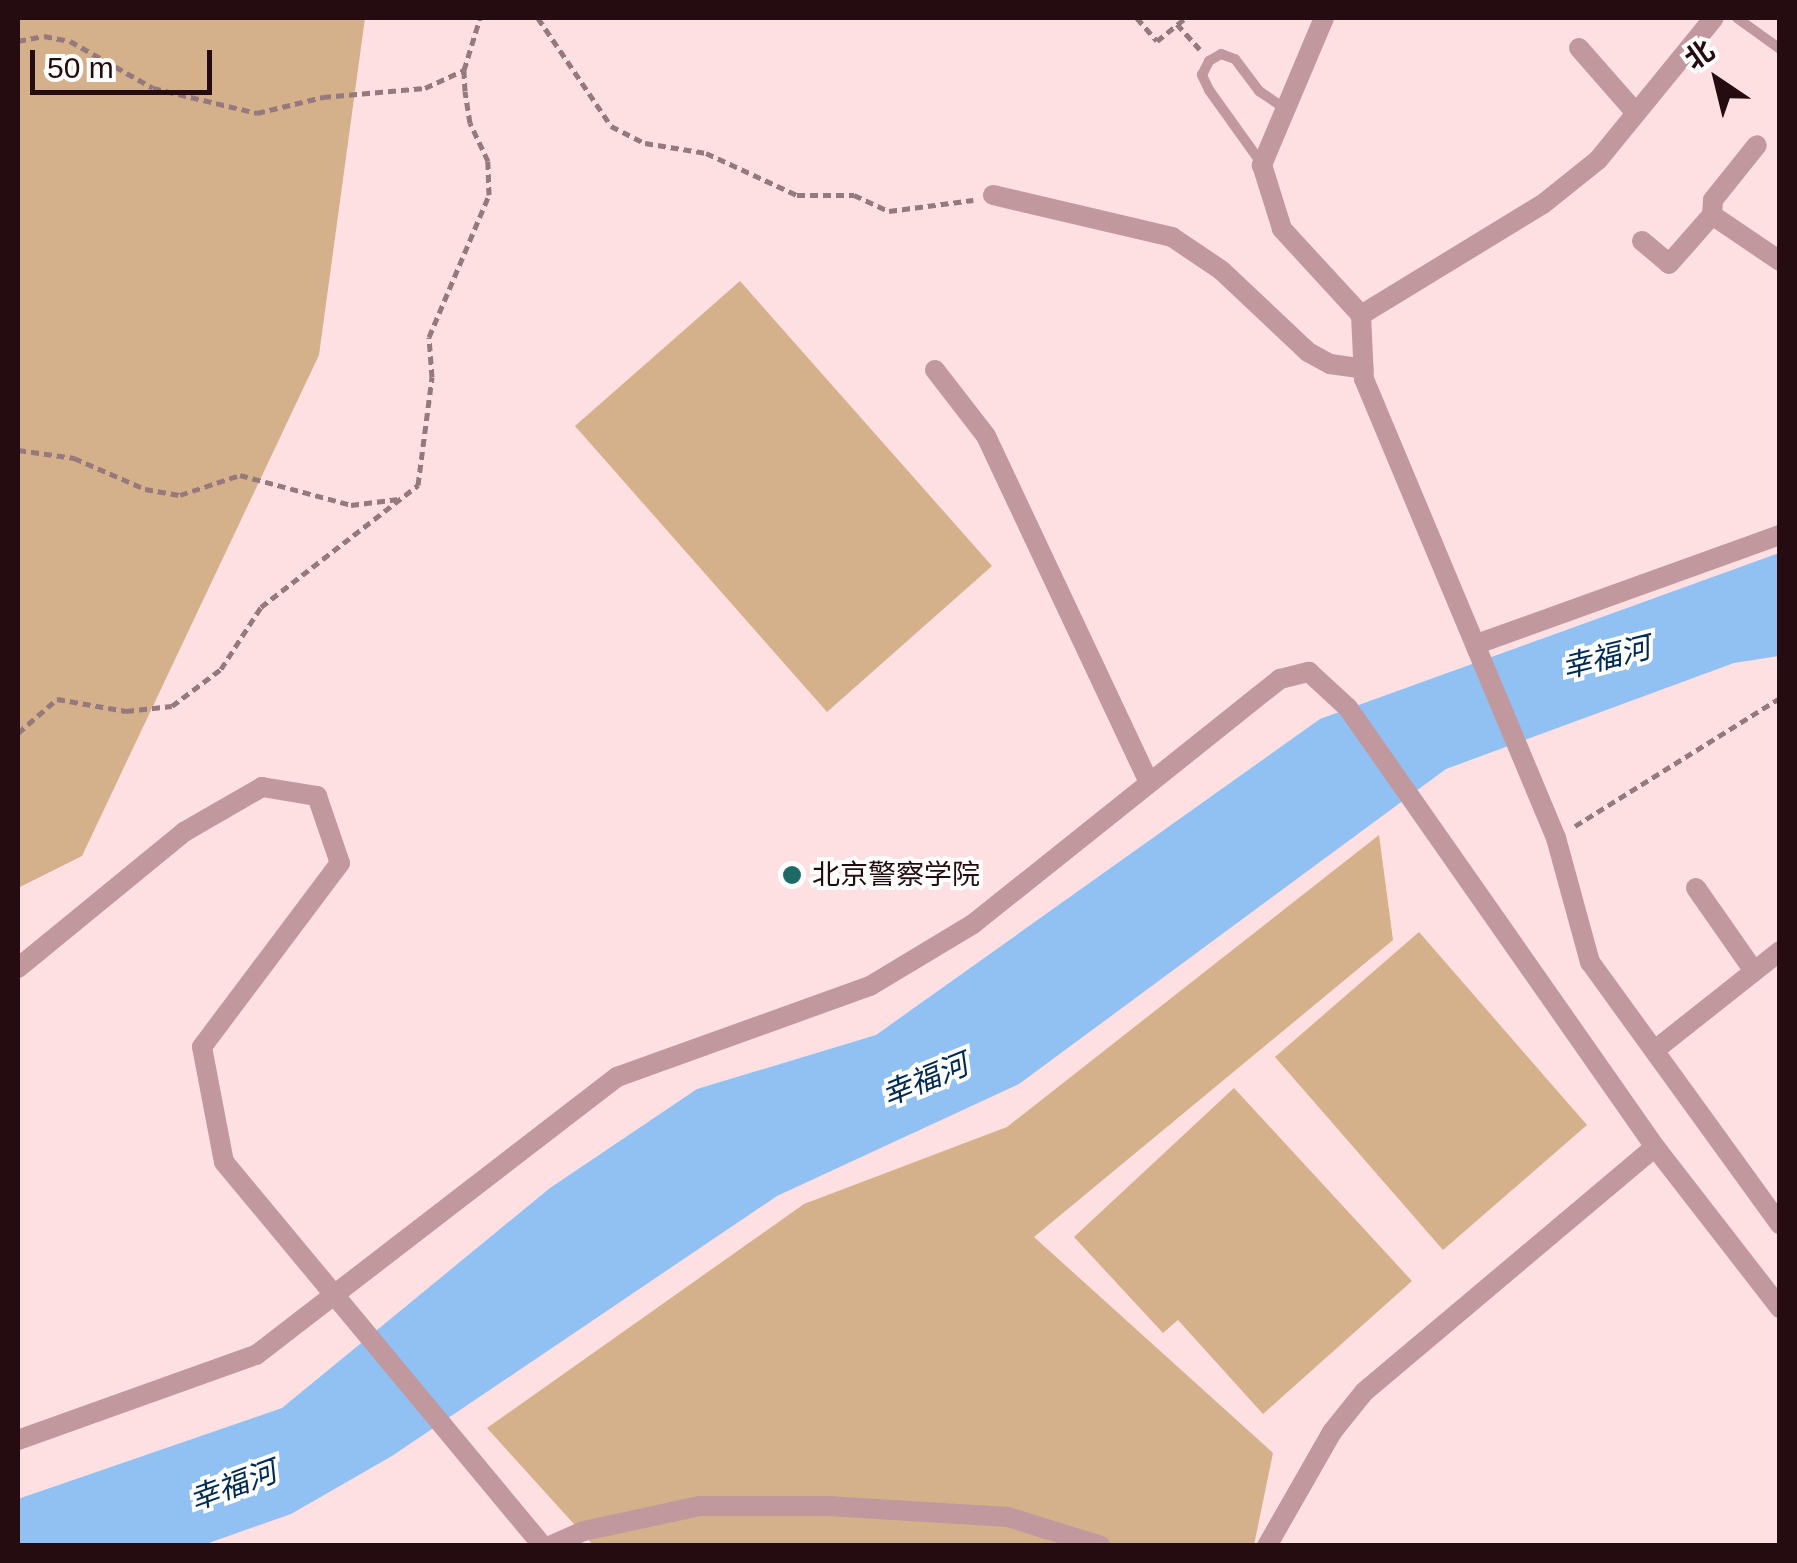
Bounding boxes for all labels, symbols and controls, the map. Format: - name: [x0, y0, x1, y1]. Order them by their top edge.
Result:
- scale bar: [35, 30, 218, 92]
- north arrow: [1667, 30, 1767, 130]
- text: 北: [1679, 34, 1720, 76]
- text: 50 m: [47, 51, 114, 84]
- water label: 幸福河: [1558, 630, 1654, 686]
- place label: 北京警察学院: [812, 858, 980, 892]
- marker: 北京警察学院: [781, 864, 803, 886]
- water label: 幸福河: [877, 1046, 973, 1114]
- water label: 幸福河: [185, 1454, 281, 1518]

